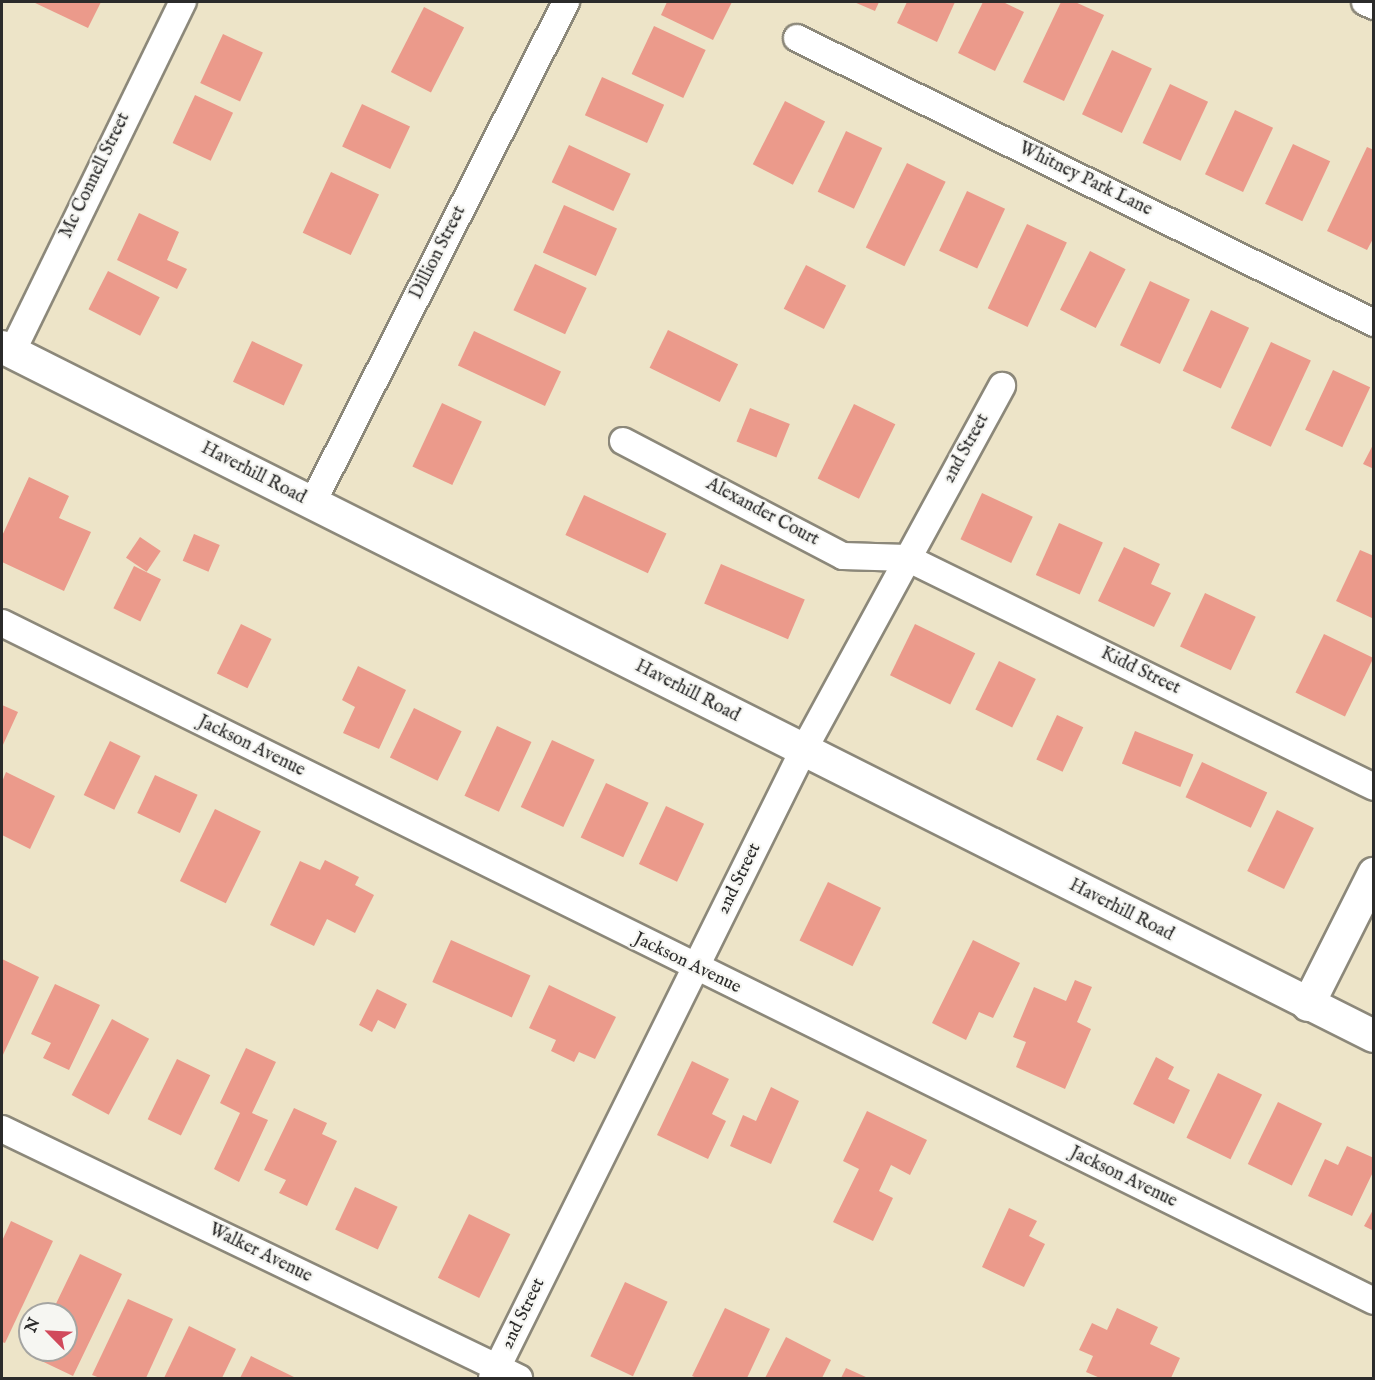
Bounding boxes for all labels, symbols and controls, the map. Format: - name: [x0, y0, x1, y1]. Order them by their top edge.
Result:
- street label: Mc Connell Street: [56, 110, 136, 242]
- street label: Whitney Park Lane: [1015, 138, 1155, 222]
- street label: Dillion Street: [406, 203, 472, 303]
- street label: 2nd Street: [939, 410, 995, 488]
- street label: Haverhill Road: [197, 438, 309, 510]
- street label: Alexander Court: [702, 474, 822, 552]
- street label: Kidd Street: [1097, 644, 1183, 700]
- street label: Haverhill Road: [631, 656, 743, 728]
- street label: Jackson Avenue: [194, 712, 308, 782]
- street label: 2nd Street: [714, 840, 766, 918]
- street label: Haverhill Road: [1065, 875, 1177, 947]
- street label: Jackson Avenue: [630, 929, 744, 999]
- street label: Jackson Avenue: [1066, 1143, 1180, 1213]
- street label: Walker Avenue: [205, 1220, 315, 1288]
- street label: 2nd Street: [498, 1275, 550, 1353]
- north arrow: [18, 1302, 78, 1362]
- text: N: [21, 1315, 45, 1336]

